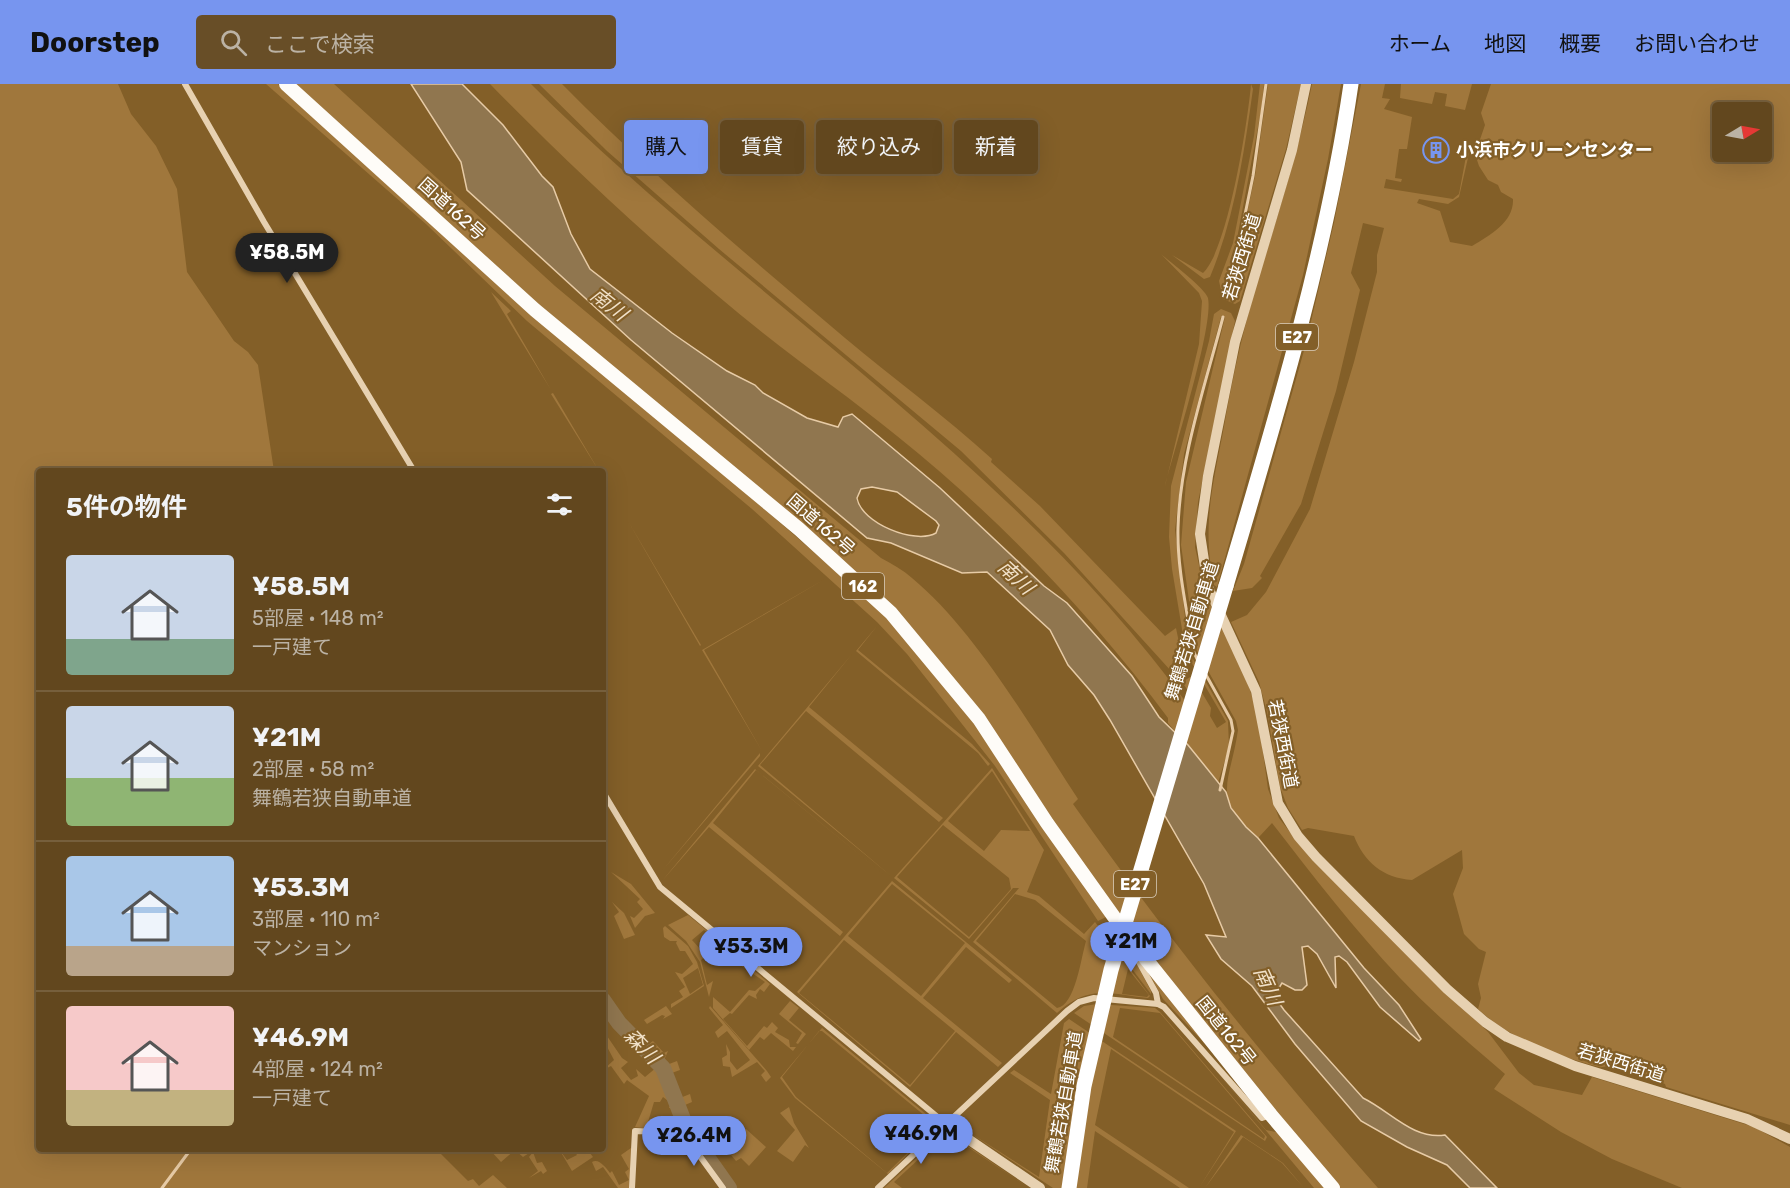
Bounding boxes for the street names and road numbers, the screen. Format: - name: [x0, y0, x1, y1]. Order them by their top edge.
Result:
- street label: 国道162号: [414, 173, 490, 245]
- street label: 若狭西街道: [1218, 211, 1266, 303]
- road number: E27: [1276, 324, 1318, 350]
- street label: 国道162号: [782, 489, 860, 561]
- street label: 舞鶴若狭自動車道: [1160, 559, 1224, 703]
- road number: 162: [842, 573, 884, 599]
- street label: 若狭西街道: [1264, 698, 1302, 790]
- road number: E27: [1114, 871, 1156, 897]
- street label: 国道162号: [1191, 992, 1261, 1070]
- street label: 舞鶴若狭自動車道: [1041, 1029, 1087, 1175]
- street label: 若狭西街道: [1575, 1039, 1667, 1087]

